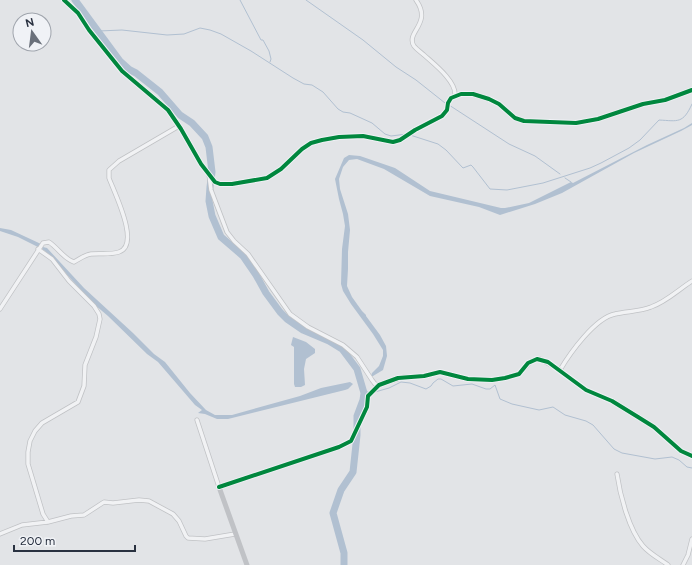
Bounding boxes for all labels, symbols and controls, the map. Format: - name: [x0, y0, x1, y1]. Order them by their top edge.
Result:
- north arrow: [12, 12, 52, 52]
- text: N: [24, 15, 35, 30]
- scale bar: [14, 527, 135, 553]
- text: 200 m: [20, 534, 55, 548]

